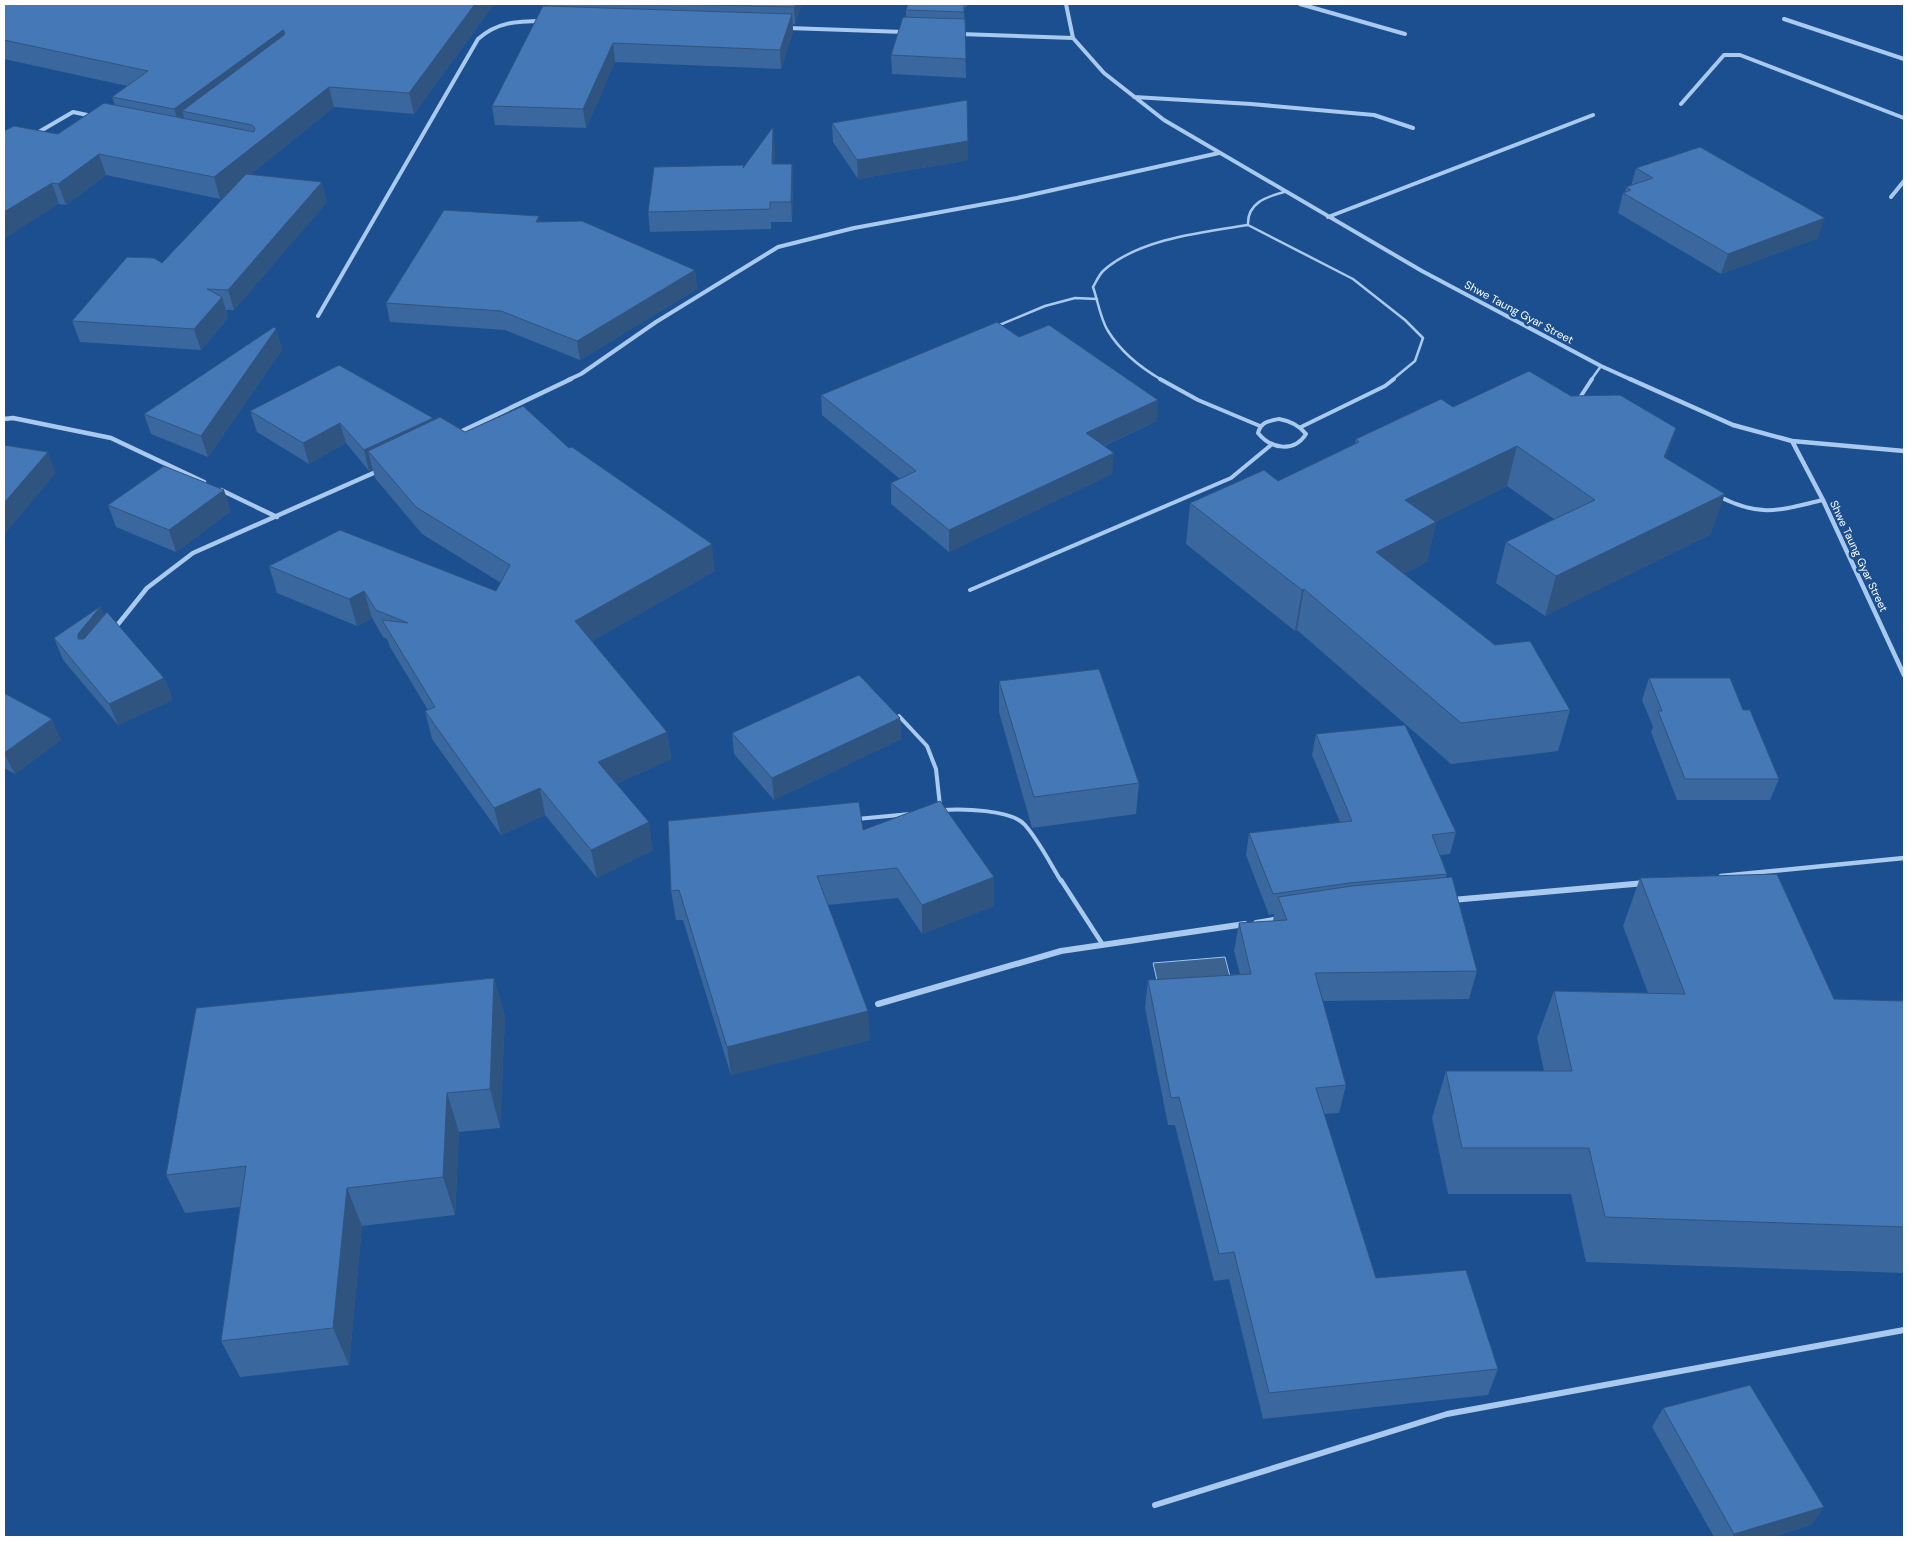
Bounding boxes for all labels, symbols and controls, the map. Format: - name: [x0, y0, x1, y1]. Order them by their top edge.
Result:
- street label: Shwe Taung Gyar Street: [1462, 277, 1576, 347]
- street label: Shwe Taung Gyar Street: [1827, 498, 1891, 614]

